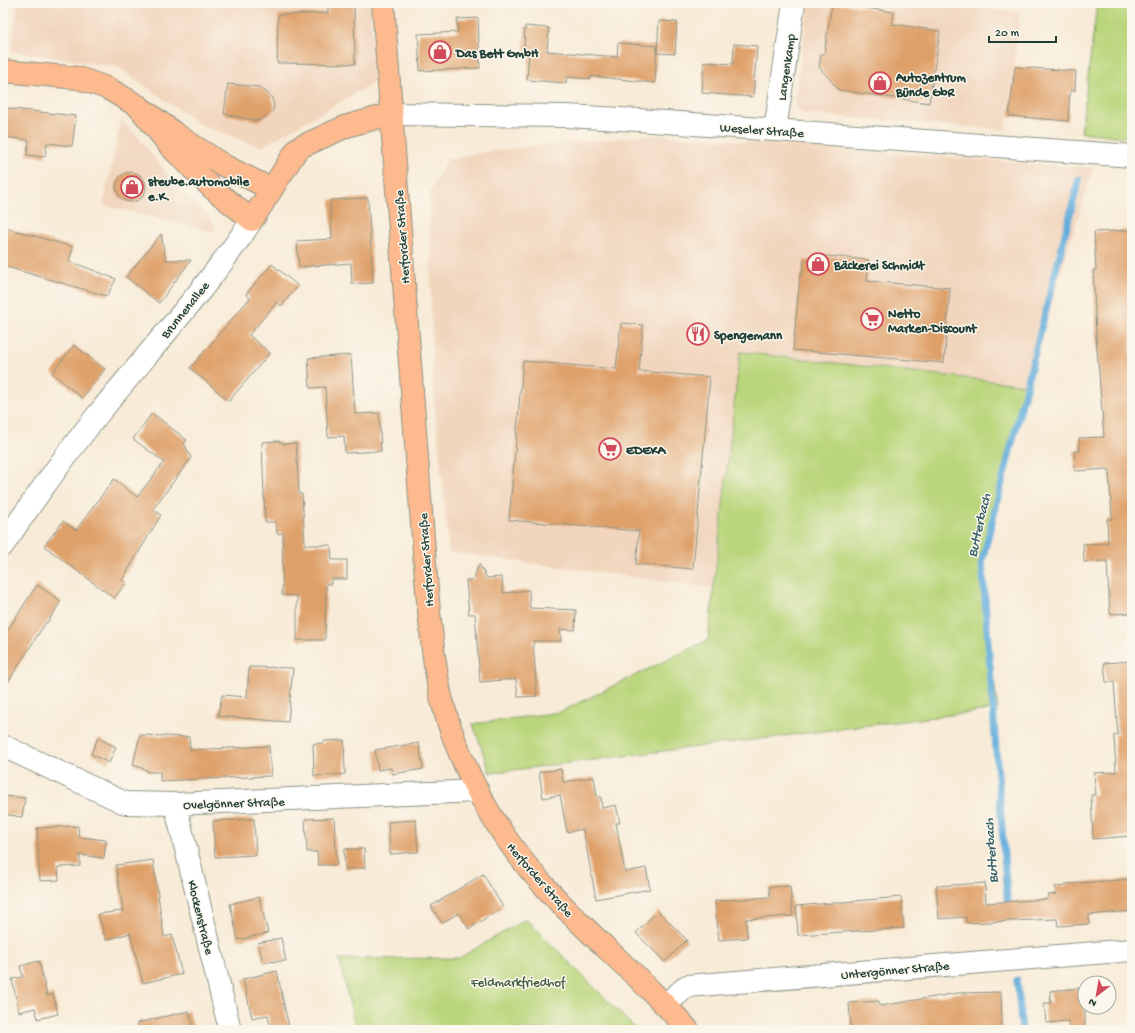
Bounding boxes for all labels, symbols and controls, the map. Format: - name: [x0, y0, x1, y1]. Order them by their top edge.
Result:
- scale bar: [989, 18, 1056, 44]
- text: 20 m: [995, 27, 1020, 41]
- street label: Langenkamp: [775, 32, 800, 102]
- shop icon: Das Bett GmbH: [427, 39, 453, 65]
- place label: Das Bett GmbH: [455, 47, 539, 62]
- shop icon: Autozentrum Bünde GbR: [867, 70, 893, 96]
- place label: Autozentrum Bünde GbR: [895, 71, 966, 101]
- street label: Weseler Straße: [719, 121, 805, 142]
- shop icon: steube.automobile e.K.: [119, 174, 145, 200]
- place label: steube.automobile e.K.: [147, 175, 250, 205]
- street label: Herforder Straße: [393, 189, 414, 284]
- shop icon: Bäckerei Schmidt: [805, 251, 831, 277]
- place label: Bäckerei Schmidt: [833, 259, 926, 274]
- street label: Brunnenallee: [158, 279, 214, 343]
- supermarket icon: Netto Marken-Discount: [859, 306, 885, 332]
- place label: Netto Marken-Discount: [888, 307, 978, 337]
- restaurant icon: Spengemann: [685, 321, 711, 347]
- place label: Spengemann: [714, 329, 783, 345]
- supermarket icon: EDEKA: [597, 436, 623, 462]
- place label: EDEKA: [626, 444, 667, 459]
- water label: Butterbach: [965, 492, 996, 559]
- street label: Herforder Straße: [417, 512, 438, 607]
- street label: Ovelgönner Straße: [183, 795, 285, 814]
- water label: Butterbach: [982, 817, 1003, 884]
- street label: Herforder Straße: [503, 840, 576, 921]
- street label: Klockenstraße: [183, 879, 216, 957]
- street label: Untergönner Straße: [840, 959, 950, 984]
- north arrow: [1077, 975, 1117, 1015]
- park label: Feldmarkfriedhof: [470, 976, 566, 991]
- text: N: [1087, 995, 1099, 1009]

